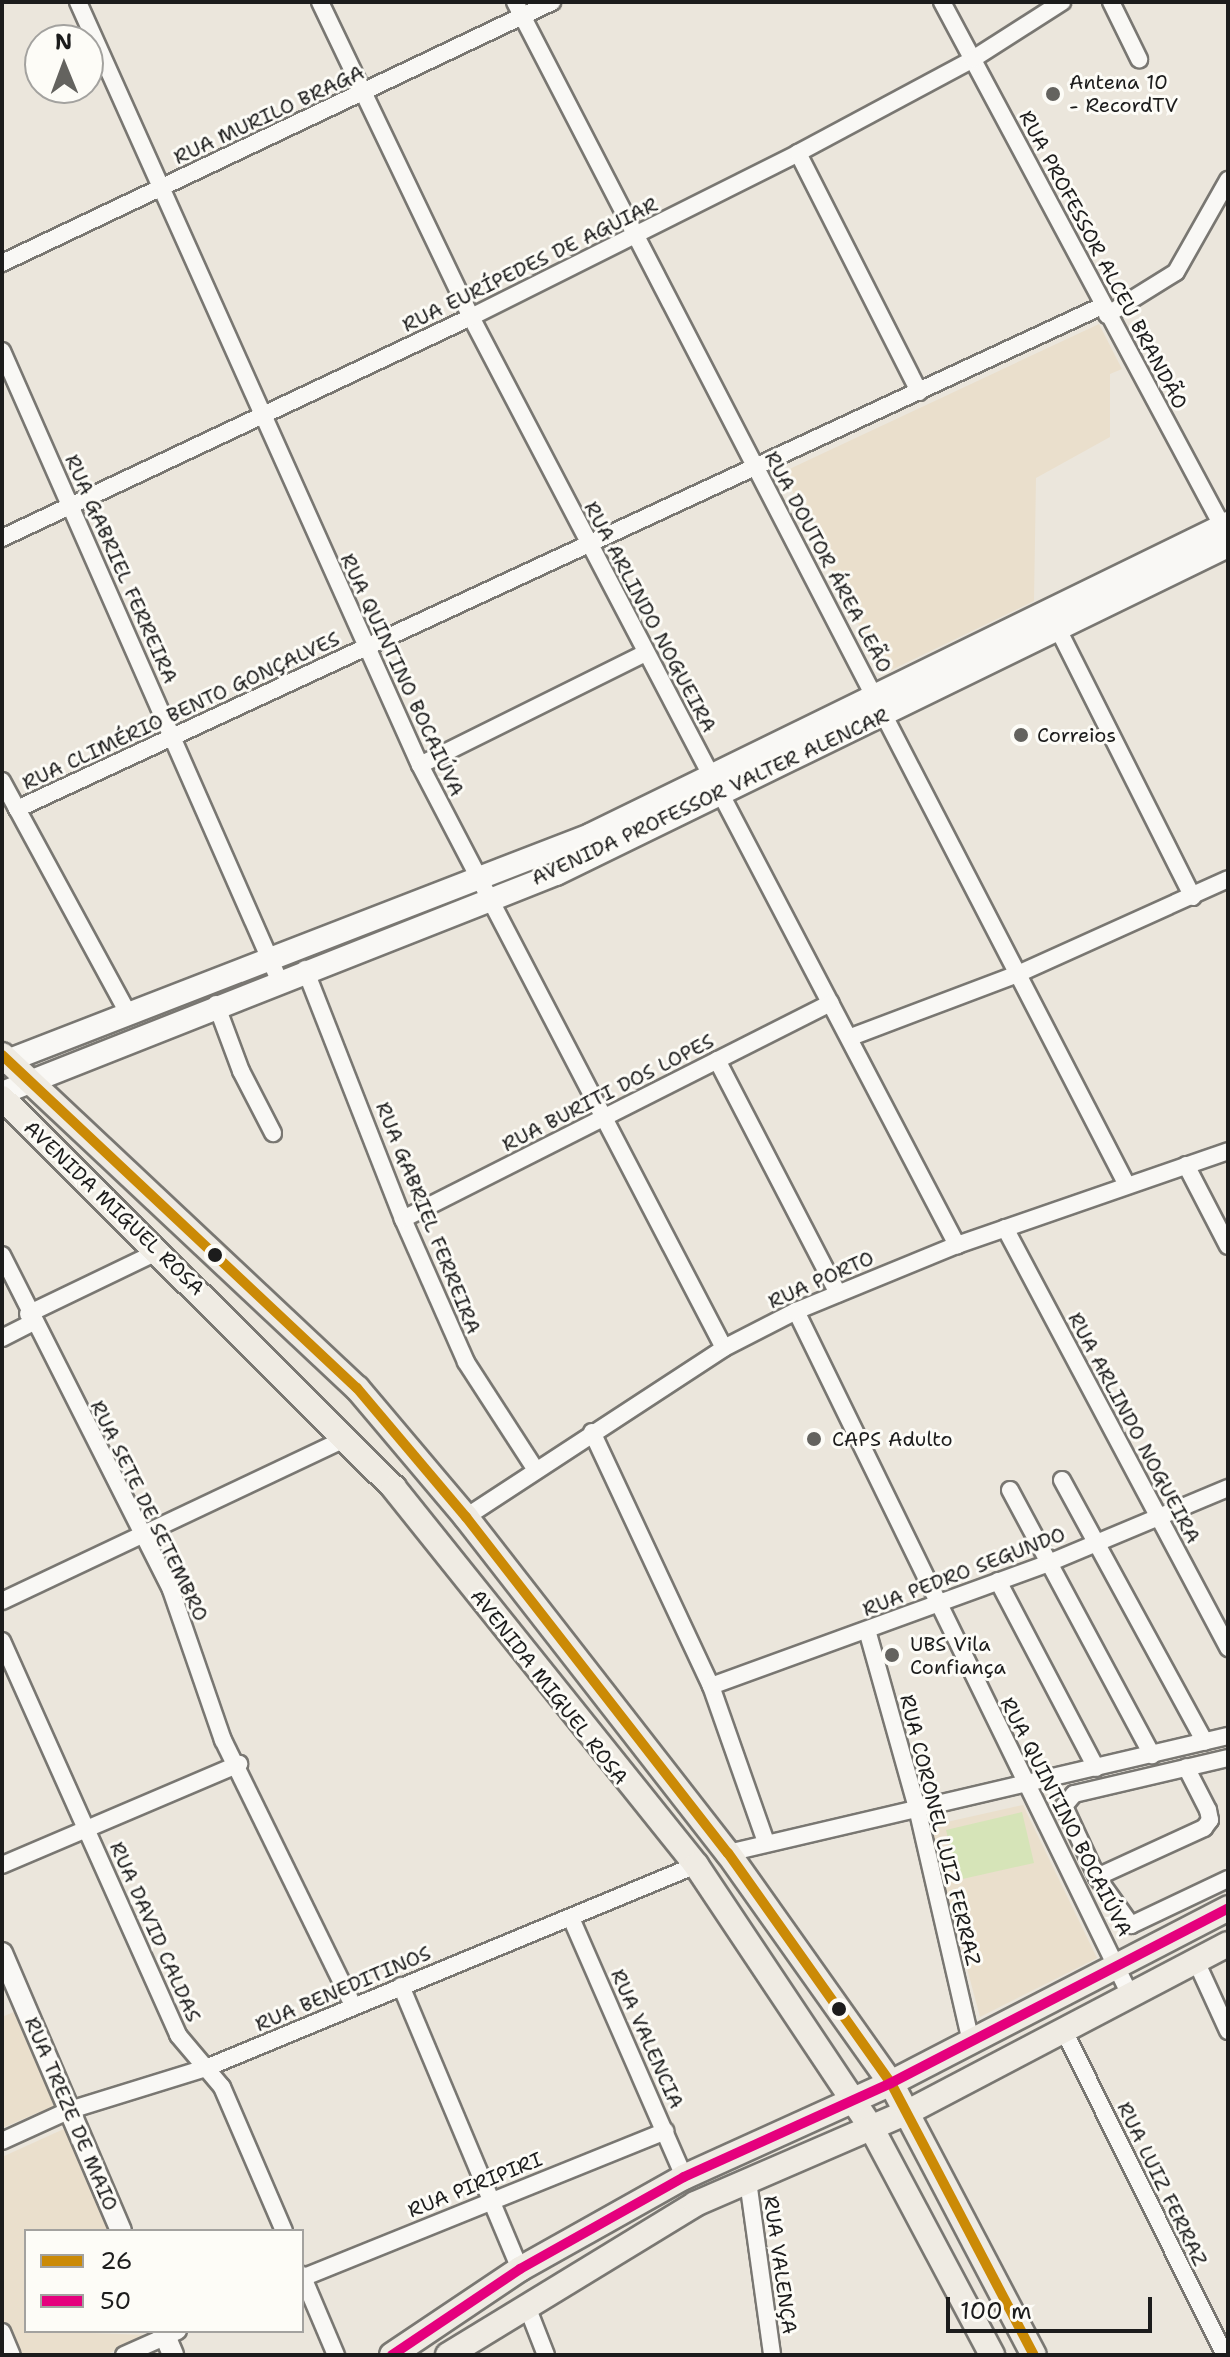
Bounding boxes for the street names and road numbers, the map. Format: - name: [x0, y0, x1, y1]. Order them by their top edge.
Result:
- street label: RUA MURILO BRAGA: [170, 60, 368, 170]
- street label: RUA PROFESSOR ALCEU BRANDÃO: [1014, 107, 1192, 413]
- street label: RUA EURÍPEDES DE AGUIAR: [399, 193, 661, 337]
- street label: RUA DOUTOR ÁREA LEÃO: [759, 447, 897, 677]
- street label: RUA GABRIEL FERREIRA: [60, 451, 182, 687]
- street label: RUA ARLINDO NOGUEIRA: [579, 497, 721, 737]
- street label: RUA QUINTINO BOCAIÚVA: [335, 550, 469, 800]
- street label: RUA CLIMÉRIO BENTO GONÇALVES: [19, 627, 343, 795]
- street label: AVENIDA PROFESSOR VALTER ALENCAR: [528, 703, 892, 891]
- street label: RUA BURITI DOS LOPES: [498, 1029, 718, 1157]
- street label: RUA GABRIEL FERREIRA: [370, 1099, 486, 1337]
- street label: AVENIDA MIGUEL ROSA: [19, 1116, 209, 1300]
- street label: RUA PORTO: [764, 1246, 878, 1314]
- street label: RUA ARLINDO NOGUEIRA: [1063, 1308, 1205, 1548]
- street label: RUA SETE DE SETEMBRO: [85, 1397, 213, 1625]
- street label: RUA PEDRO SEGUNDO: [859, 1522, 1069, 1622]
- street label: AVENIDA MIGUEL ROSA: [465, 1585, 633, 1789]
- street label: RUA CORONEL LUIZ FERRAZ: [895, 1692, 985, 1968]
- street label: RUA QUINTINO BOCAIÚVA: [995, 1693, 1137, 1941]
- street label: RUA DAVID CALDAS: [104, 1838, 206, 2026]
- street label: RUA BENEDITINOS: [252, 1941, 434, 2037]
- street label: RUA VALENCIA: [606, 1966, 688, 2112]
- street label: RUA TREZE DE MAIO: [19, 2014, 123, 2214]
- street label: RUA LUIZ FERRAZ: [1112, 2098, 1212, 2270]
- street label: RUA PIRIPIRI: [404, 2147, 546, 2223]
- street label: RUA VALENÇA: [758, 2194, 802, 2336]

